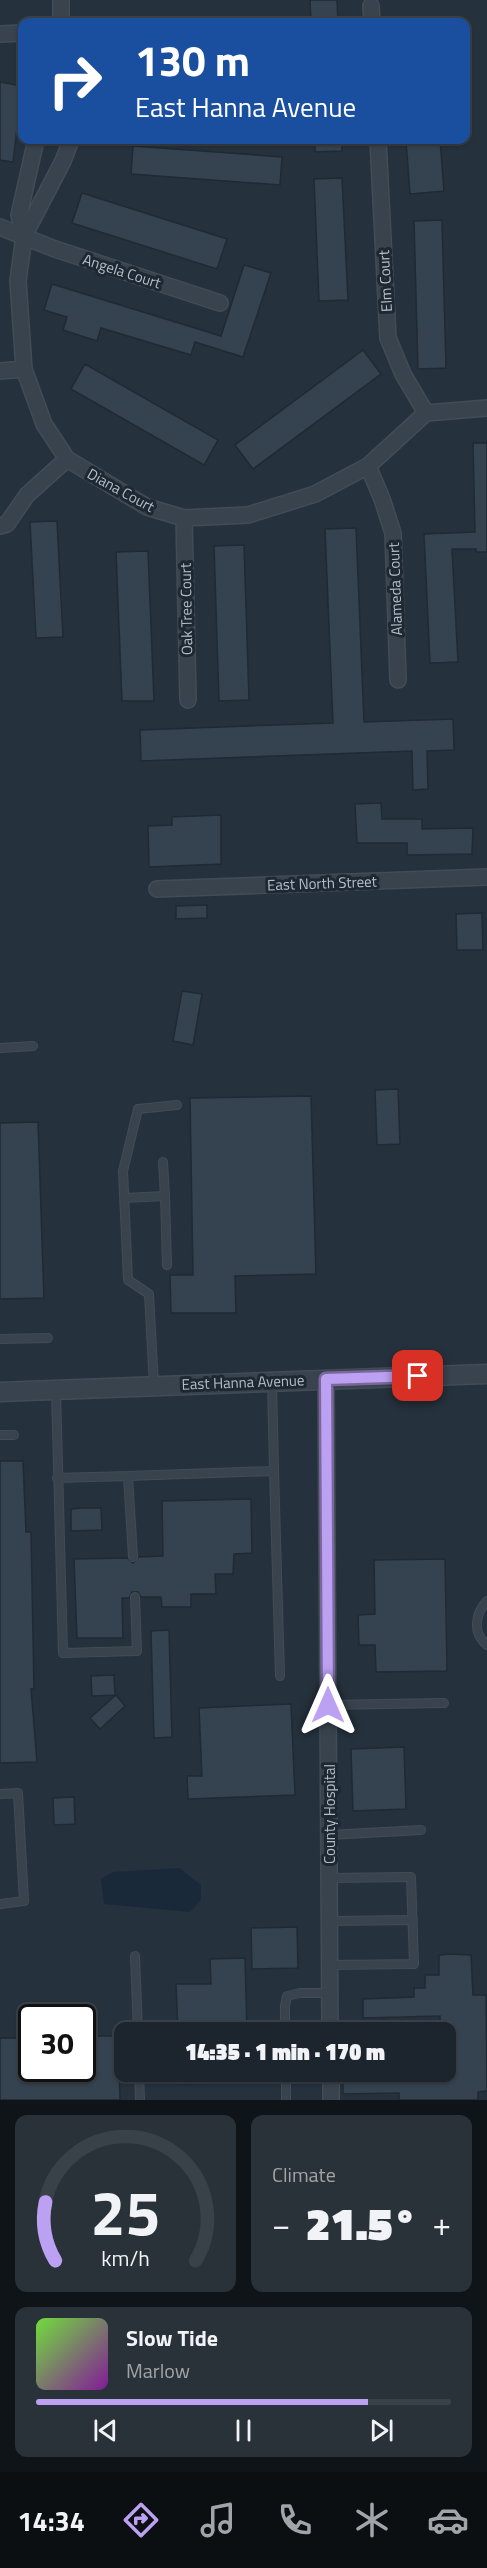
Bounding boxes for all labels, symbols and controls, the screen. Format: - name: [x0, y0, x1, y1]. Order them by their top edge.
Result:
- text: 130 m: [135, 28, 250, 92]
- icon: right: [36, 42, 114, 120]
- text: East Hanna Avenue: [135, 86, 356, 127]
- street label: Angela Court: [80, 248, 165, 295]
- street label: Elm Court: [372, 249, 398, 313]
- street label: Diana Court: [83, 462, 159, 518]
- street label: Alameda Court: [382, 541, 408, 636]
- street label: Oak Tree Court: [174, 562, 198, 655]
- street label: East North Street: [267, 870, 378, 896]
- pin: [392, 1350, 443, 1401]
- icon: arrive: [401, 1359, 434, 1392]
- street label: East Hanna Avenue: [181, 1368, 305, 1396]
- position arrow: [296, 1673, 360, 1737]
- street label: County Hospital: [318, 1764, 341, 1864]
- speed limit sign: 30: [18, 2004, 96, 2082]
- text: 14:35 · 1 min · 170 m: [185, 2035, 385, 2069]
- text: Climate: [272, 2159, 336, 2190]
- text: 25: [91, 2164, 160, 2259]
- text: 21.5°: [306, 2189, 417, 2257]
- text: −: [272, 2199, 290, 2249]
- text: +: [433, 2199, 451, 2249]
- text: km/h: [101, 2242, 150, 2274]
- text: Slow Tide: [126, 2321, 218, 2355]
- text: Marlow: [126, 2355, 190, 2386]
- icon: previous: [89, 2414, 122, 2447]
- icon: pause: [227, 2414, 260, 2447]
- icon: next: [365, 2414, 398, 2447]
- icon: directions: [120, 2499, 162, 2541]
- icon: music: [197, 2499, 239, 2541]
- icon: phone: [274, 2499, 316, 2541]
- icon: climate: [351, 2499, 393, 2541]
- icon: car: [427, 2499, 469, 2541]
- text: 14:34: [17, 2500, 85, 2541]

